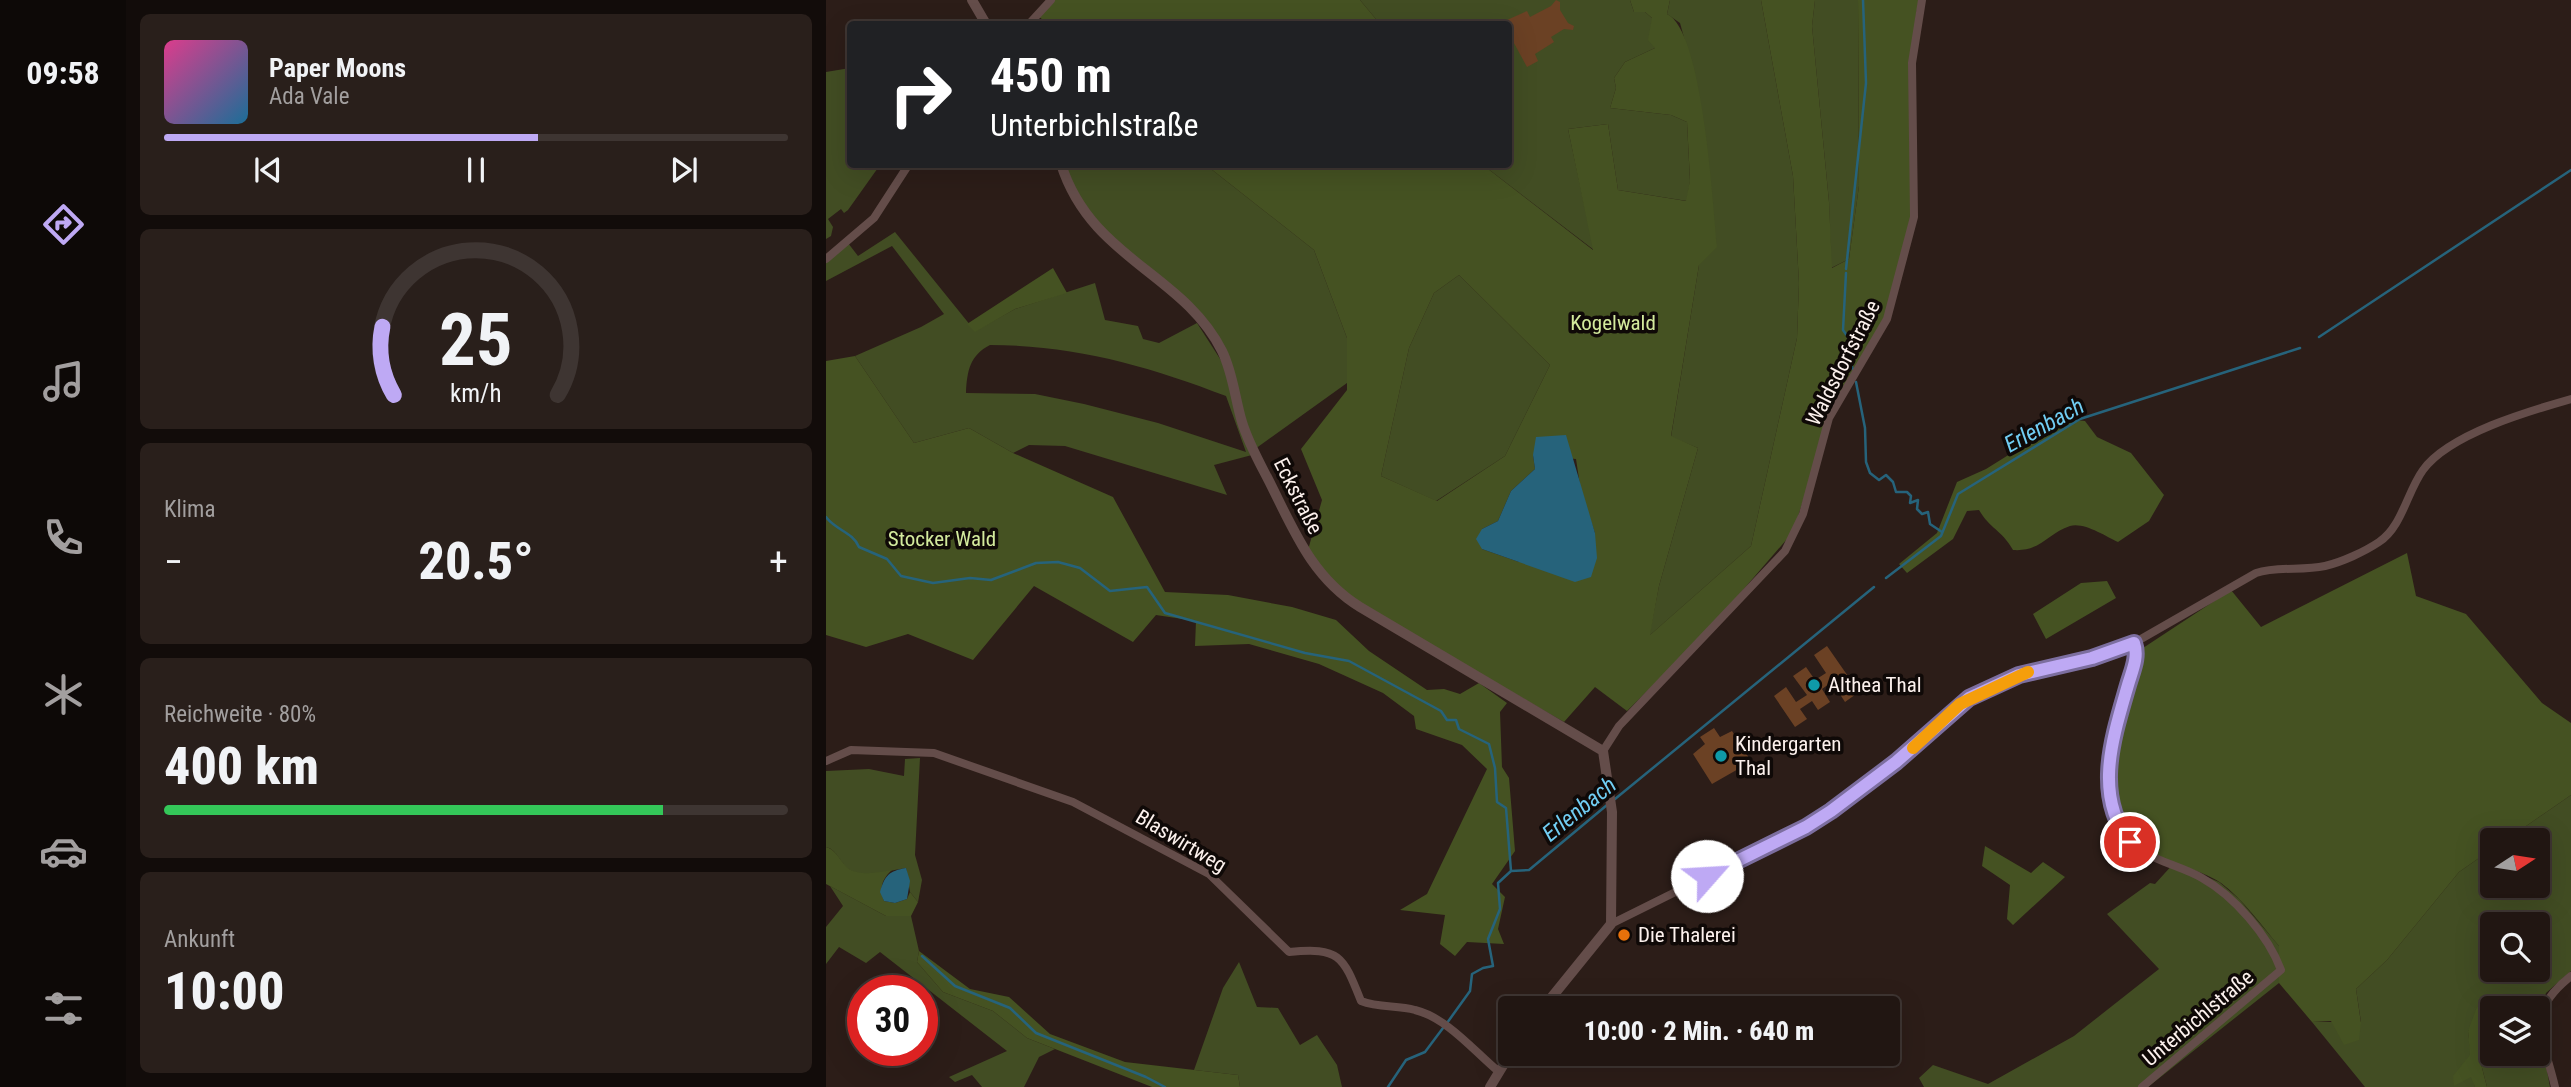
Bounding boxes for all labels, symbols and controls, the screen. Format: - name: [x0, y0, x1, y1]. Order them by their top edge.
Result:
- text: 450 m: [990, 47, 1112, 104]
- icon: right: [875, 49, 966, 140]
- text: Paper Moons: [269, 53, 406, 83]
- text: 09:58: [26, 54, 100, 92]
- text: Ada Vale: [269, 83, 349, 110]
- text: Unterbichlstraße: [990, 106, 1199, 144]
- icon: previous: [249, 151, 287, 189]
- icon: pause: [457, 151, 495, 189]
- icon: next: [665, 151, 703, 189]
- icon: directions: [39, 200, 88, 249]
- street label: Waldsdorfstraße: [1801, 296, 1885, 430]
- text: 25: [439, 297, 513, 383]
- park label: Kogelwald: [1570, 311, 1656, 335]
- icon: music: [39, 357, 88, 406]
- text: km/h: [450, 379, 502, 408]
- water label: Erlenbach: [2000, 393, 2089, 458]
- street label: Eckstraße: [1269, 454, 1327, 538]
- text: Klima: [164, 496, 215, 523]
- icon: phone: [39, 513, 88, 562]
- park label: Stocker Wald: [888, 527, 996, 551]
- text: 20.5°: [418, 531, 534, 592]
- text: −: [164, 540, 183, 584]
- text: +: [769, 540, 788, 584]
- icon: climate: [39, 670, 88, 719]
- place label: Althea Thal: [1828, 673, 1922, 697]
- marker: Althea Thal: [1806, 677, 1822, 693]
- text: Reichweite · 80%: [164, 701, 316, 728]
- place label: Kindergarten Thal: [1735, 732, 1841, 780]
- text: 400 km: [164, 736, 319, 797]
- marker: Kindergarten Thal: [1713, 748, 1729, 764]
- water label: Erlenbach: [1537, 772, 1622, 847]
- street label: Blaswirtweg: [1131, 805, 1231, 877]
- pin: [2100, 812, 2160, 872]
- icon: arrive: [2111, 823, 2149, 861]
- icon: car: [39, 827, 88, 876]
- north arrow: [2480, 828, 2550, 898]
- map controls: [2480, 828, 2550, 1066]
- position arrow: [1670, 839, 1744, 913]
- button: search: [2480, 912, 2550, 982]
- place label: Die Thalerei: [1638, 923, 1736, 947]
- text: Ankunft: [164, 926, 235, 953]
- marker: Die Thalerei: [1616, 927, 1632, 943]
- text: 10:00: [164, 961, 284, 1022]
- street label: Unterbichlstraße: [2138, 965, 2258, 1071]
- speed limit sign: 30: [847, 975, 938, 1066]
- icon: filters: [39, 984, 88, 1033]
- button: layers: [2480, 996, 2550, 1066]
- text: 10:00 · 2 Min. · 640 m: [1584, 1016, 1814, 1046]

